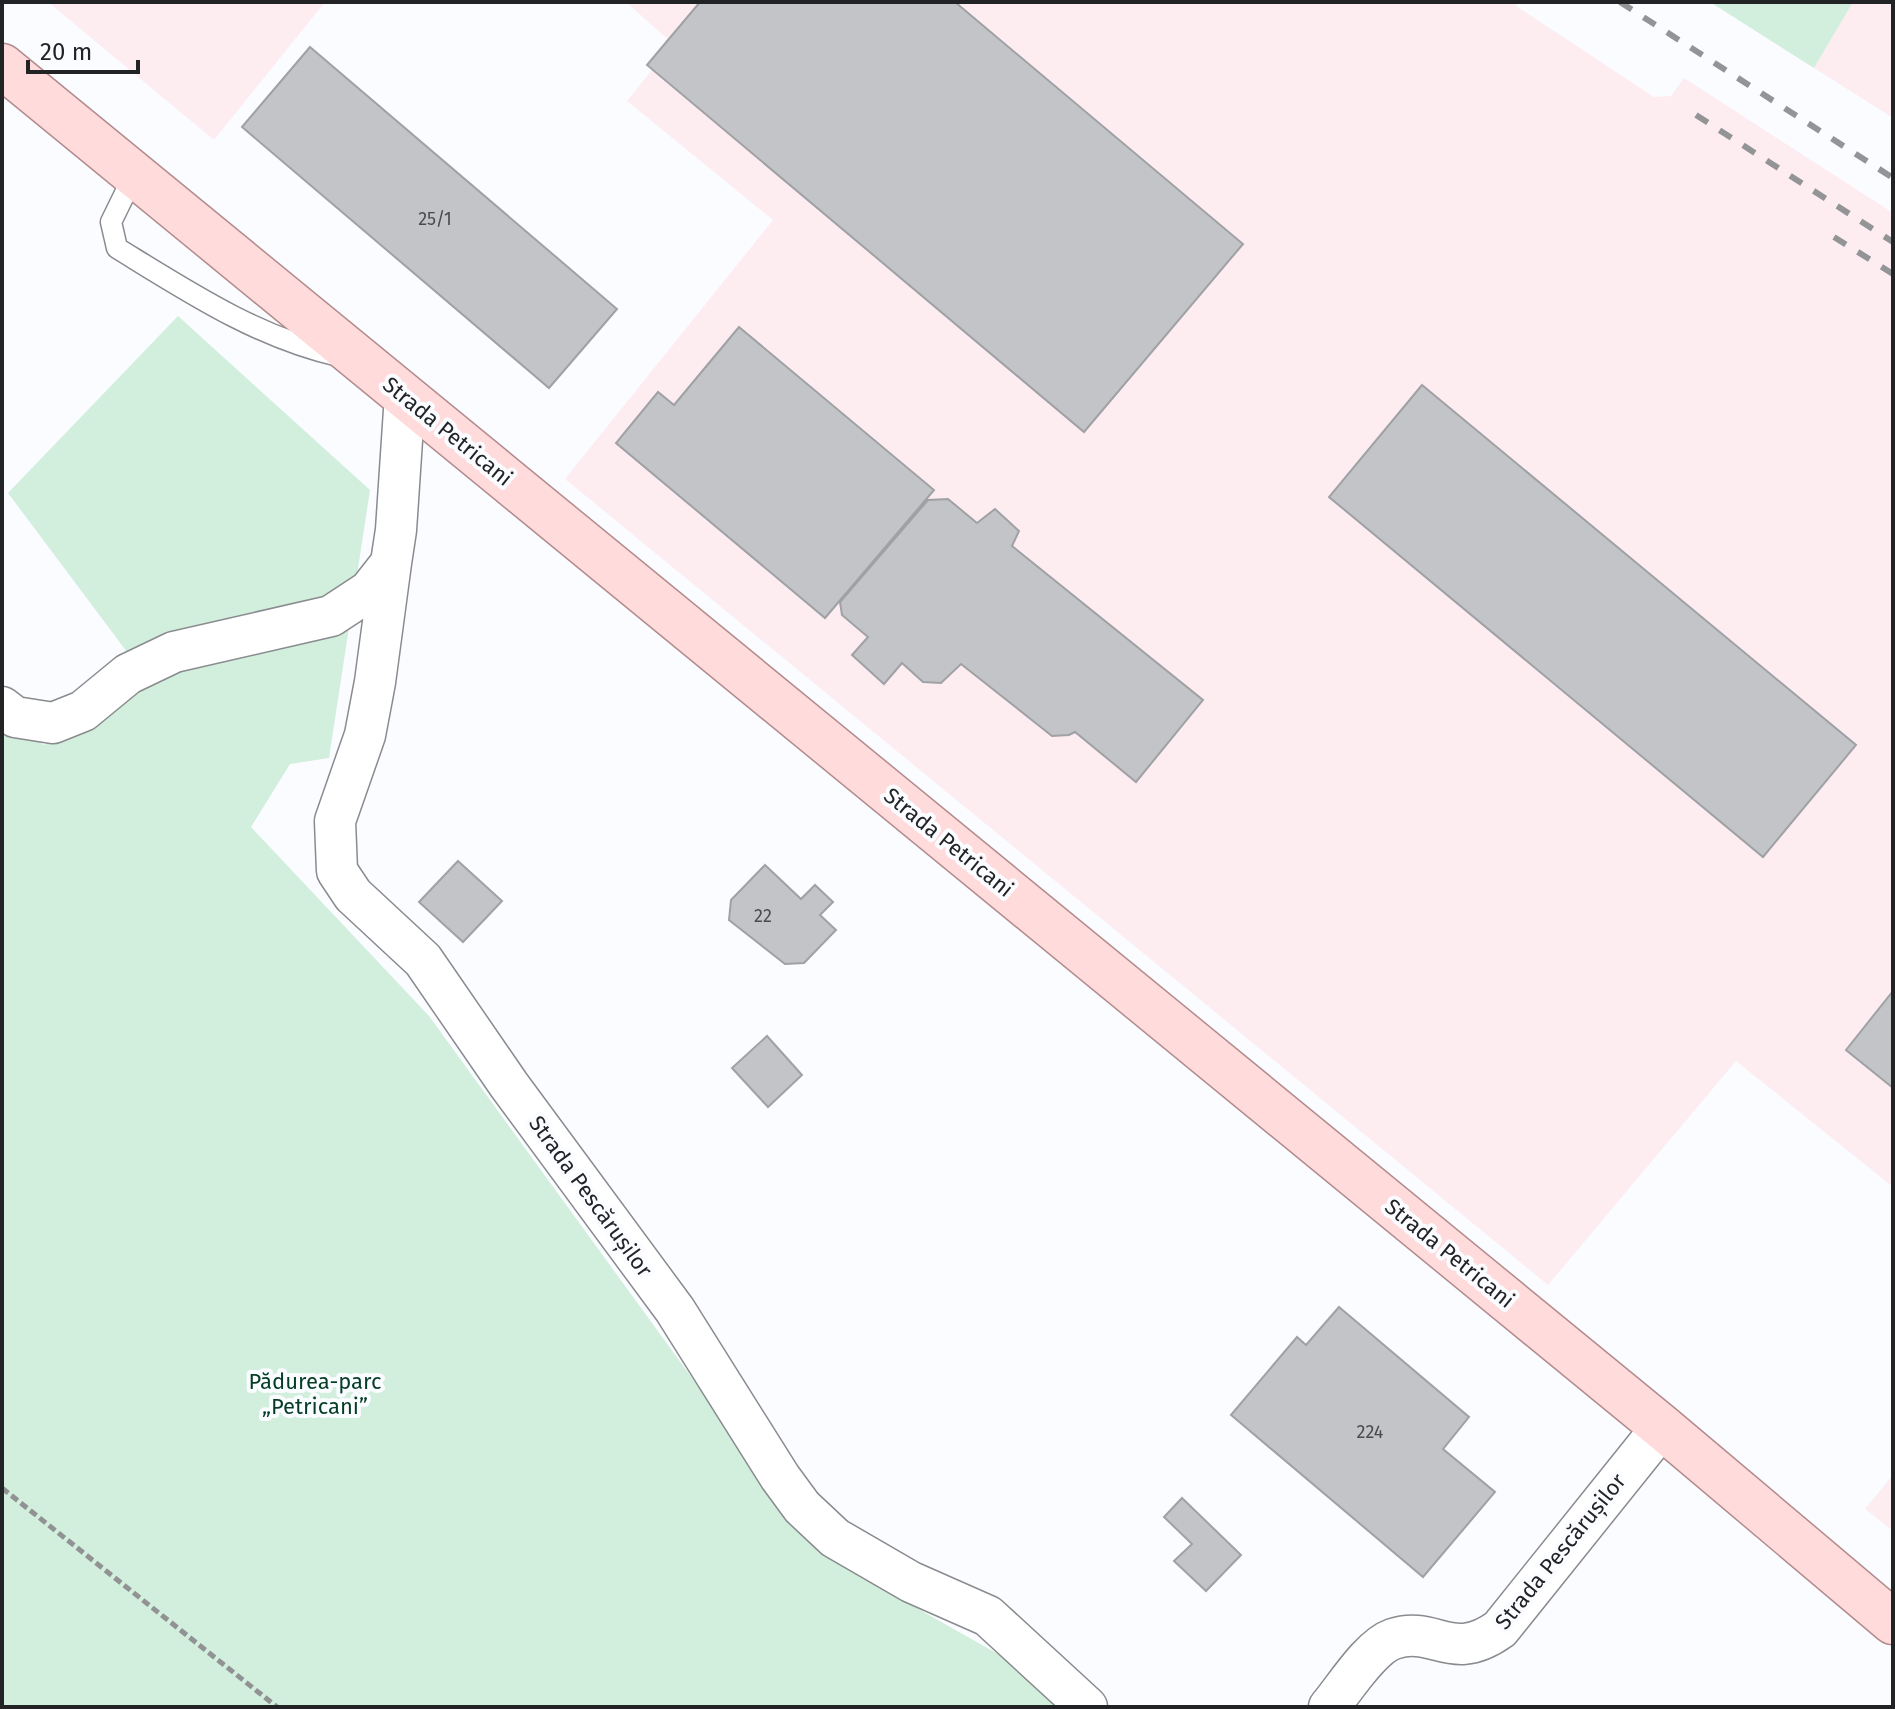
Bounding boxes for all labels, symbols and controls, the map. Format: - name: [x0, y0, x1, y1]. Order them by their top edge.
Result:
- scale bar: [28, 24, 138, 74]
- text: 20 m: [40, 38, 92, 66]
- house number: 25/1: [418, 208, 452, 230]
- street label: Strada Petricani: [378, 371, 518, 492]
- street label: Strada Petricani: [879, 782, 1019, 903]
- house number: 22: [754, 905, 772, 927]
- street label: Strada Pescărușilor: [523, 1110, 658, 1283]
- street label: Strada Petricani: [1380, 1193, 1520, 1314]
- park label: Pădurea-parc „Petricani”: [249, 1368, 381, 1420]
- house number: 224: [1357, 1421, 1384, 1443]
- street label: Strada Pescărușilor: [1489, 1468, 1632, 1635]

